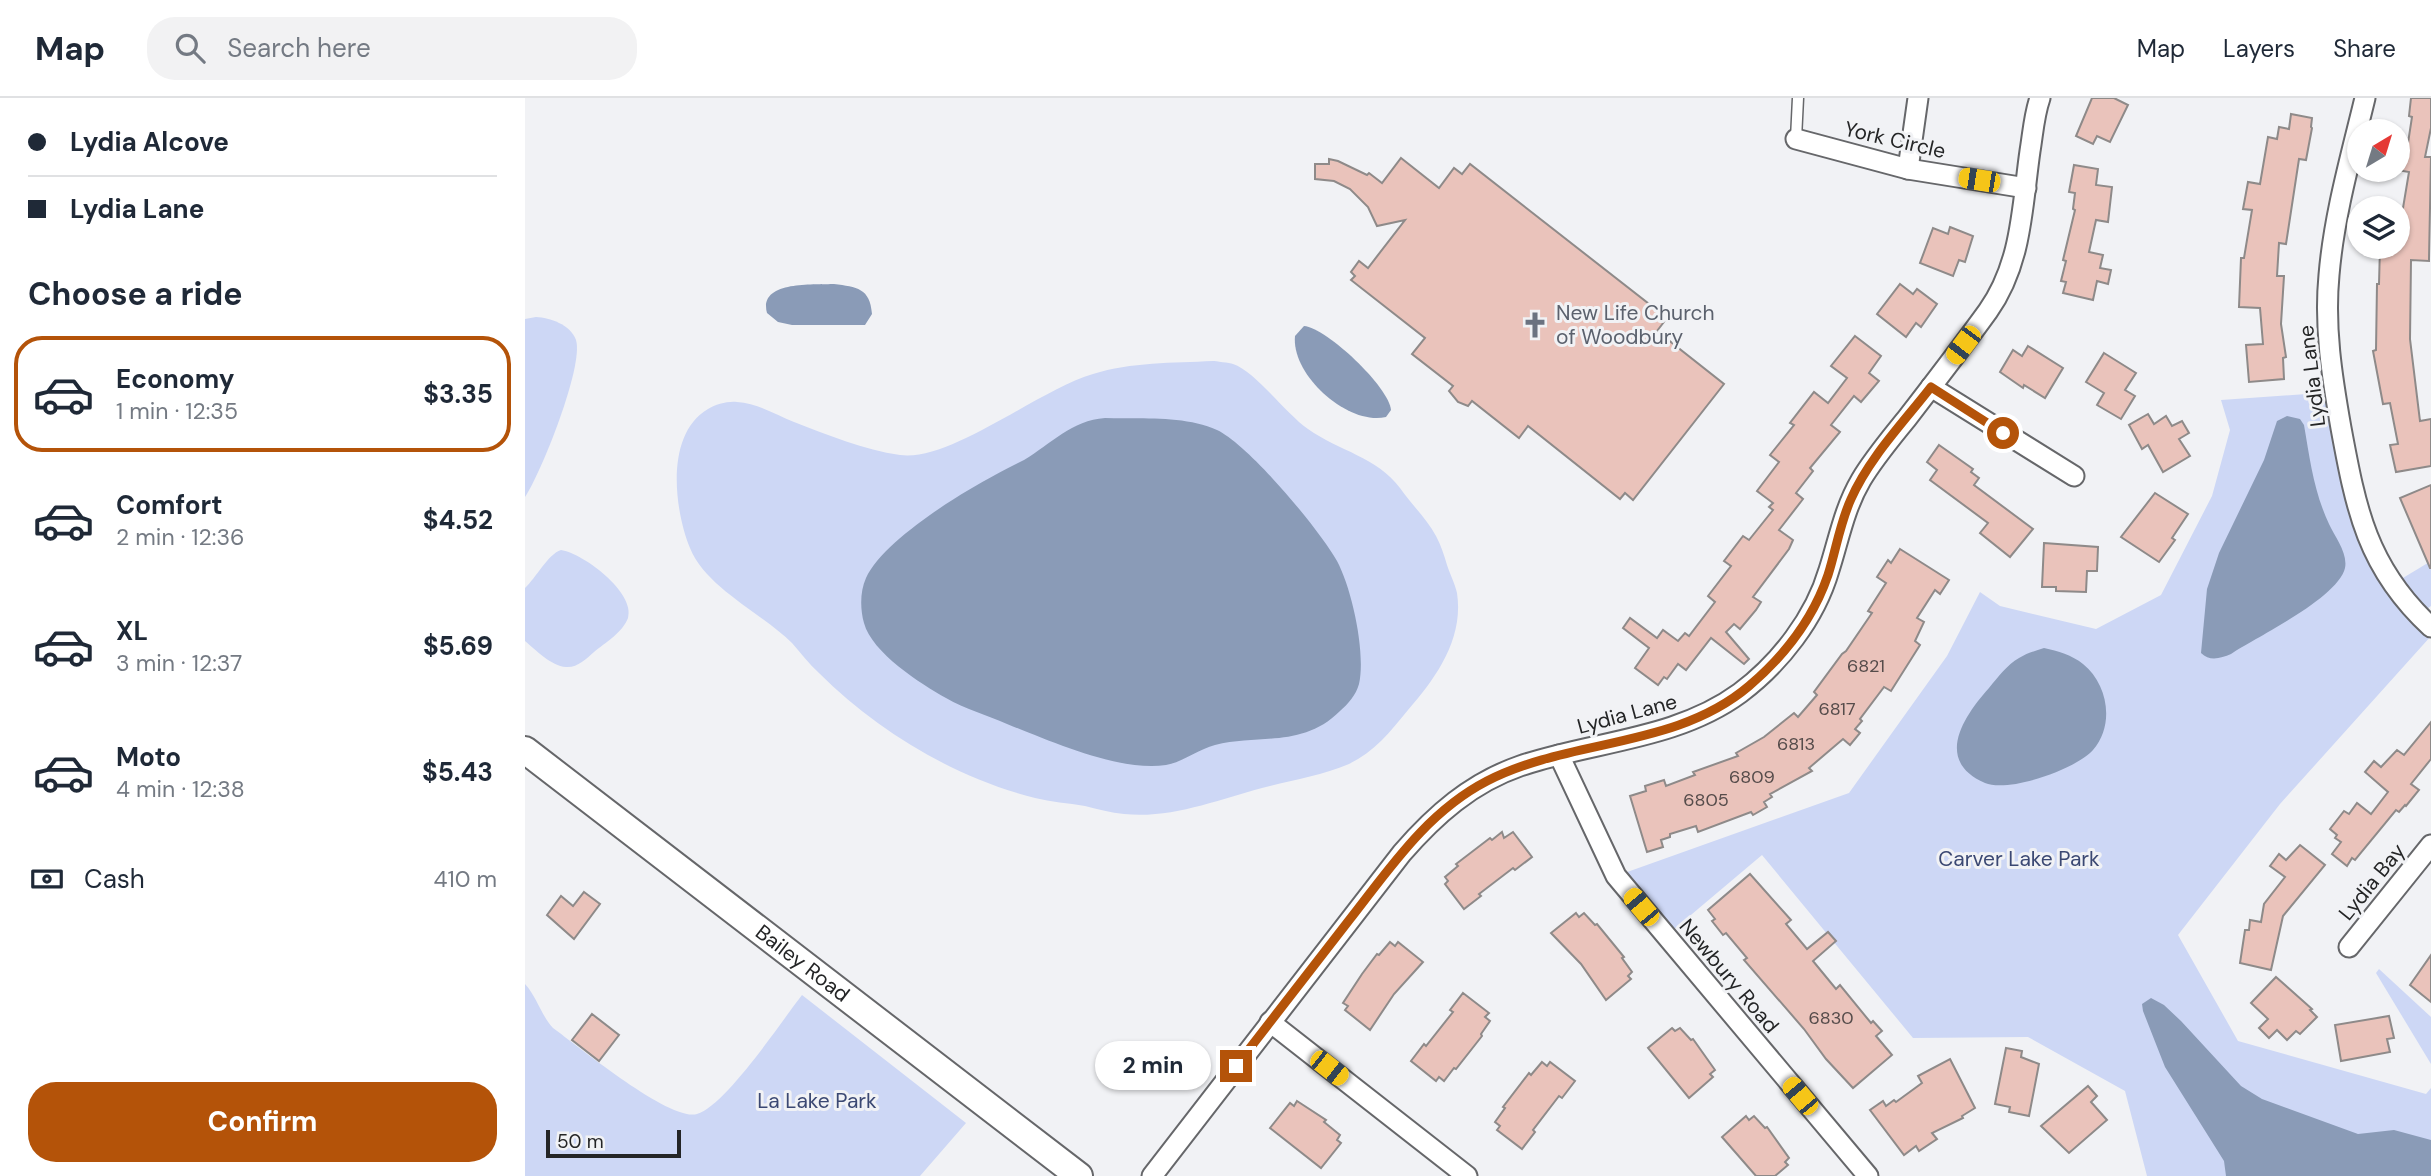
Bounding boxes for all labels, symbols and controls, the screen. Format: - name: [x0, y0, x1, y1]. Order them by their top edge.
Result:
- search box: [147, 17, 637, 80]
- text: Map: [35, 27, 105, 70]
- icon: search: [171, 29, 209, 67]
- text: Search here: [227, 31, 371, 65]
- text: Map: [2137, 33, 2185, 64]
- text: Layers: [2223, 33, 2295, 64]
- text: Share: [2333, 33, 2396, 64]
- street label: York Circle: [1842, 115, 1948, 165]
- north arrow: [2347, 119, 2410, 182]
- map controls: [2347, 119, 2410, 259]
- text: Lydia Alcove: [70, 125, 229, 159]
- car: [1957, 166, 2002, 194]
- text: Lydia Lane: [70, 192, 204, 226]
- button: layers: [2347, 196, 2410, 259]
- text: Choose a ride: [28, 273, 243, 315]
- place label: New Life Church of Woodbury: [1556, 299, 1715, 351]
- church icon: New Life Church of Woodbury: [1520, 310, 1550, 340]
- car: [1942, 322, 1985, 368]
- street label: Lydia Lane: [2292, 324, 2332, 428]
- text: Economy: [116, 362, 234, 396]
- icon: car: [32, 363, 95, 426]
- text: $3.35: [423, 377, 493, 411]
- text: 1 min · 12:35: [116, 396, 238, 426]
- route start: [1987, 417, 2019, 449]
- text: Comfort: [116, 488, 222, 522]
- icon: car: [32, 489, 95, 552]
- text: $4.52: [423, 503, 493, 537]
- text: 2 min · 12:36: [116, 522, 244, 552]
- text: XL: [116, 614, 148, 648]
- icon: car: [32, 615, 95, 678]
- text: $5.69: [423, 629, 493, 663]
- text: 3 min · 12:37: [116, 648, 242, 678]
- house number: 6821: [1847, 654, 1885, 678]
- street label: Lydia Lane: [1574, 687, 1680, 741]
- house number: 6817: [1818, 697, 1856, 721]
- house number: 6813: [1777, 732, 1815, 756]
- text: Moto: [116, 740, 181, 774]
- icon: car: [32, 741, 95, 804]
- text: $5.43: [422, 755, 493, 789]
- house number: 6809: [1729, 765, 1775, 789]
- text: 4 min · 12:38: [116, 774, 245, 804]
- house number: 6805: [1683, 788, 1729, 812]
- street label: Lydia Bay: [2332, 838, 2412, 926]
- park label: Carver Lake Park: [1938, 845, 2100, 873]
- icon: cash: [28, 860, 66, 898]
- text: Cash: [84, 862, 145, 896]
- text: 410 m: [434, 864, 497, 894]
- car: [1620, 884, 1663, 930]
- street label: Newbury Road: [1673, 913, 1785, 1039]
- street label: Bailey Road: [750, 918, 855, 1008]
- house number: 6830: [1808, 1006, 1854, 1030]
- callout: 2 min: [1096, 1042, 1211, 1090]
- car: [1306, 1047, 1353, 1089]
- text: 2 min: [1123, 1050, 1183, 1080]
- route end: [1220, 1050, 1252, 1082]
- car: [1779, 1073, 1822, 1119]
- button: Confirm: [28, 1082, 497, 1162]
- park label: La Lake Park: [757, 1087, 877, 1115]
- scale bar: [546, 1127, 681, 1159]
- text: 50 m: [557, 1129, 604, 1154]

